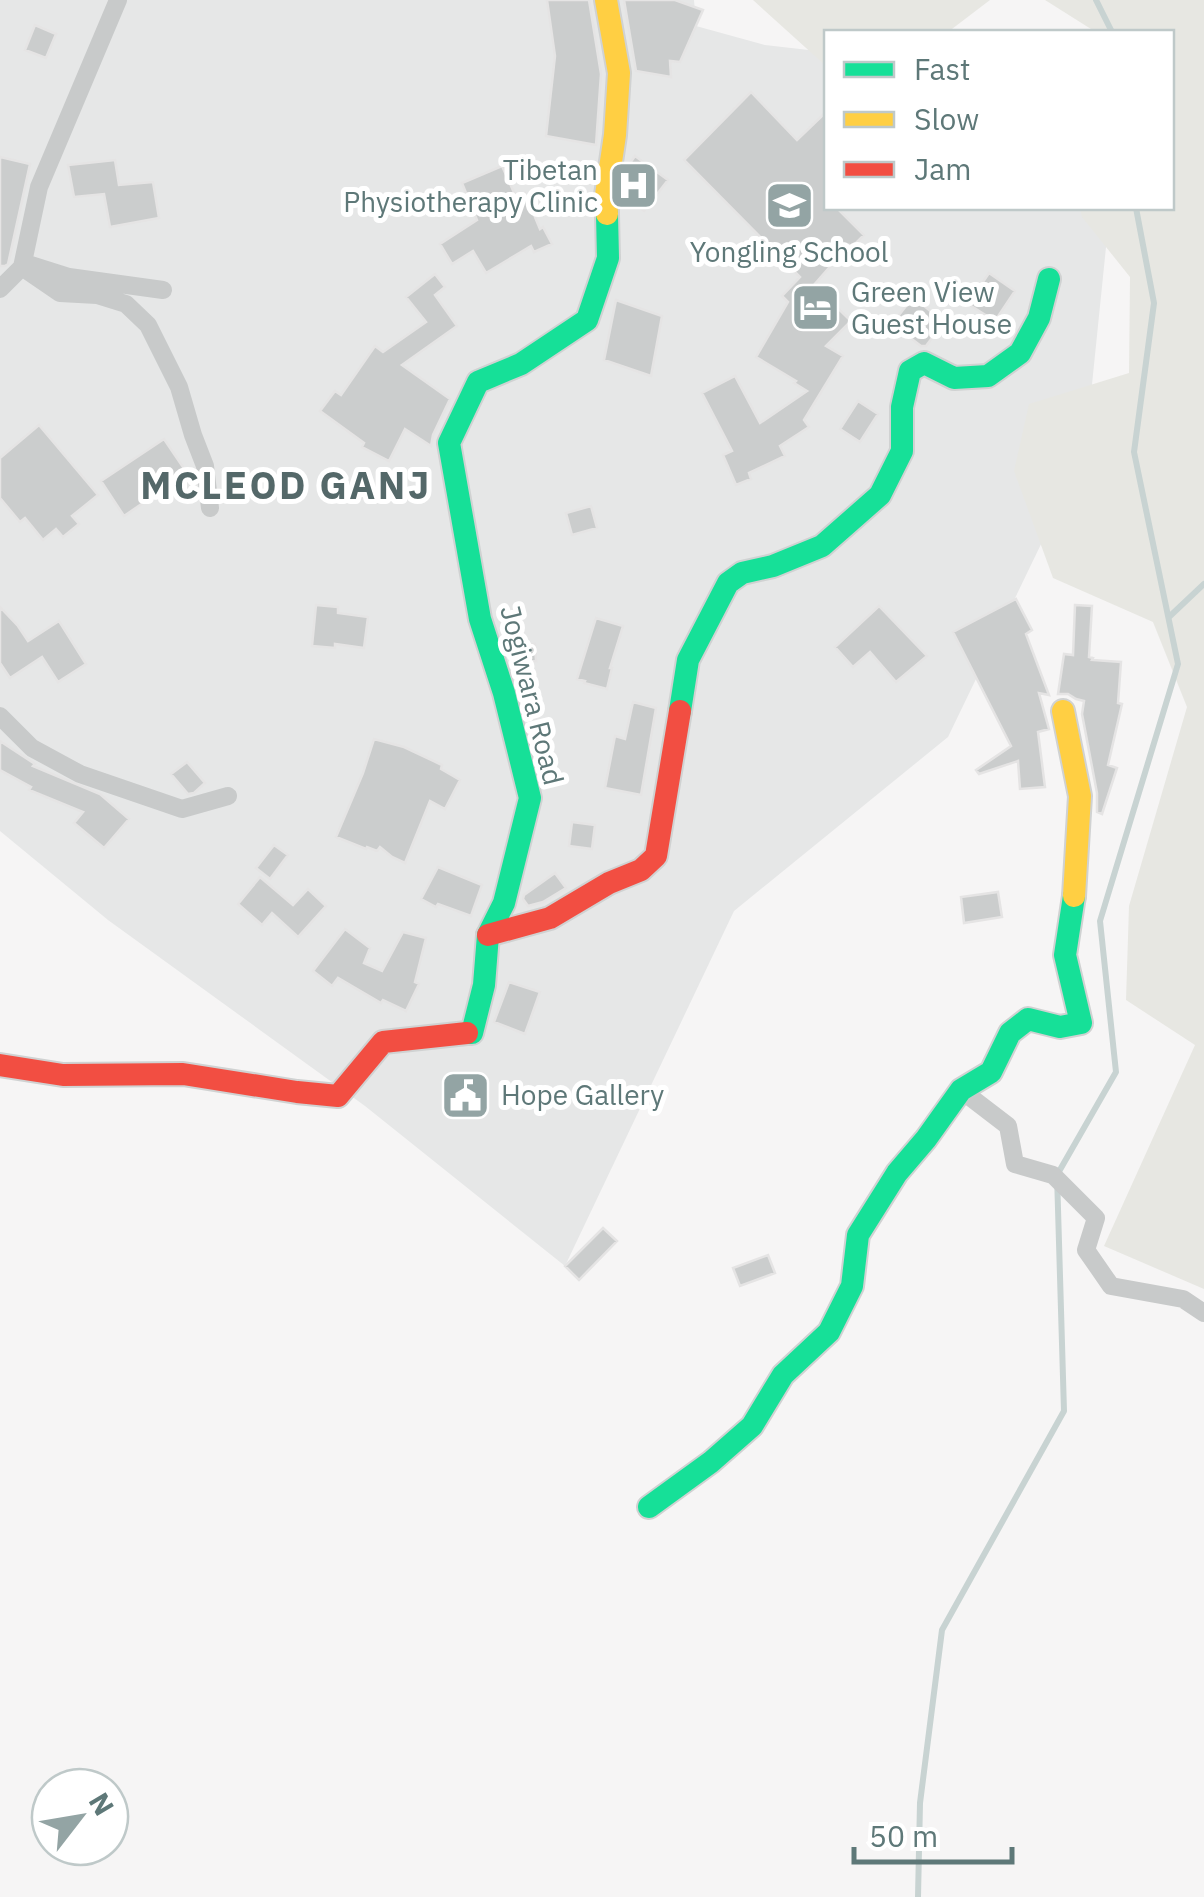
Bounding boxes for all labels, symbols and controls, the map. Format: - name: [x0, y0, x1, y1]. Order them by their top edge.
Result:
- legend: [824, 30, 1174, 210]
- text: Fast: [914, 49, 971, 88]
- text: Slow: [914, 99, 979, 138]
- text: Jam: [914, 149, 972, 188]
- place label: Tibetan Physiotherapy Clinic: [343, 151, 598, 220]
- hospital icon: Tibetan Physiotherapy Clinic: [607, 160, 659, 212]
- school or university icon: Yongling School: [763, 179, 815, 231]
- place label: Yongling School: [690, 233, 888, 270]
- place label: Green View Guest House: [851, 273, 1012, 342]
- hotel icon: Green View Guest House: [790, 282, 842, 334]
- district label: MCLEOD GANJ: [140, 460, 432, 509]
- street label: Jogiwara Road: [492, 601, 573, 789]
- public building icon: Hope Gallery: [440, 1069, 492, 1121]
- place label: Hope Gallery: [501, 1076, 664, 1113]
- north arrow: [30, 1767, 130, 1867]
- text: N: [81, 1786, 123, 1822]
- scale bar: [854, 1802, 1012, 1864]
- text: 50 m: [869, 1816, 938, 1855]

